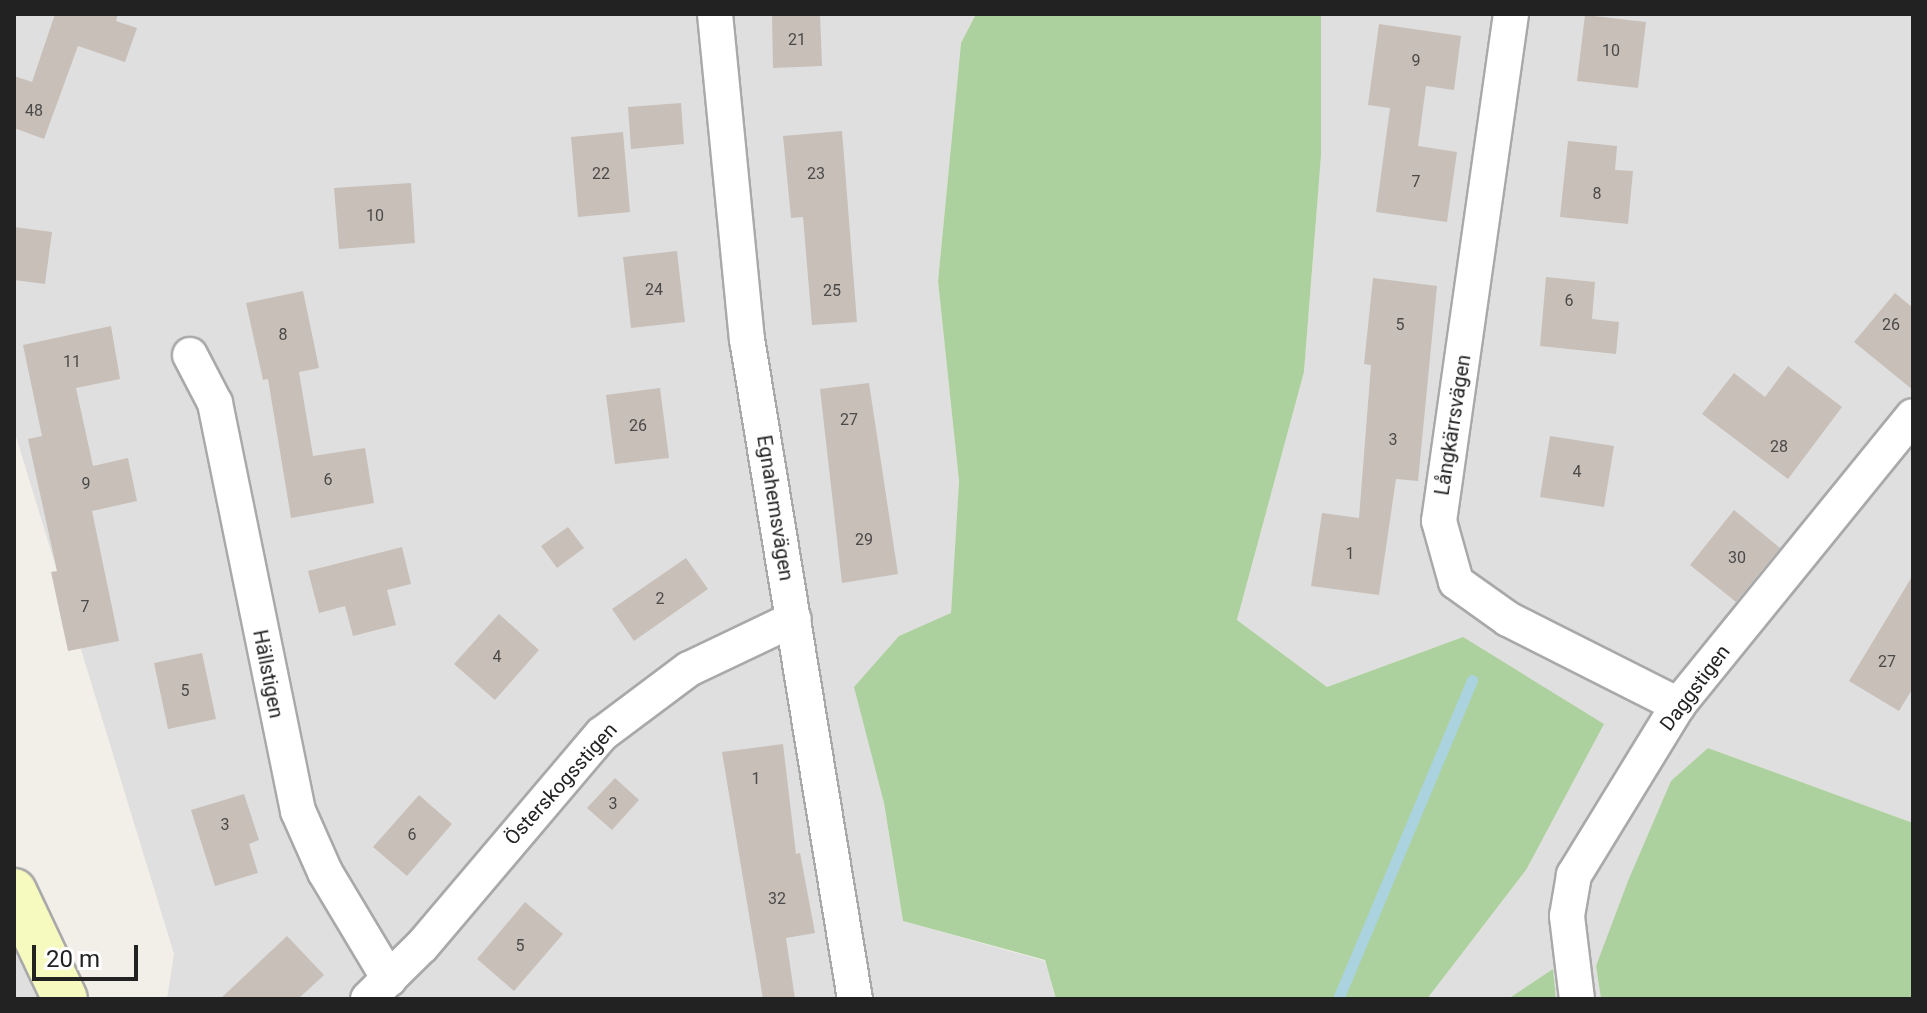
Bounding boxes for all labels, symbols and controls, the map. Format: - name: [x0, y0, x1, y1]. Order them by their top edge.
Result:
- house number: 21: [788, 30, 806, 50]
- house number: 10: [1602, 41, 1620, 61]
- house number: 9: [1412, 51, 1420, 71]
- house number: 48: [25, 101, 43, 121]
- house number: 22: [592, 164, 610, 184]
- house number: 23: [807, 164, 825, 184]
- house number: 7: [1412, 172, 1420, 192]
- house number: 8: [1593, 184, 1601, 204]
- house number: 10: [366, 206, 384, 226]
- house number: 24: [645, 280, 663, 300]
- house number: 25: [823, 281, 841, 301]
- house number: 6: [1565, 291, 1573, 311]
- house number: 5: [1396, 315, 1404, 335]
- house number: 26: [1882, 315, 1900, 335]
- house number: 8: [279, 325, 287, 345]
- house number: 11: [63, 352, 81, 372]
- street label: Långkärrsvägen: [1430, 353, 1476, 497]
- house number: 27: [840, 410, 858, 430]
- house number: 26: [629, 416, 647, 436]
- house number: 3: [1389, 430, 1397, 450]
- street label: Egnahemsvägen: [752, 433, 798, 583]
- house number: 28: [1770, 437, 1788, 457]
- house number: 4: [1573, 462, 1581, 482]
- house number: 6: [324, 470, 332, 490]
- house number: 9: [82, 474, 90, 494]
- house number: 29: [855, 530, 873, 550]
- house number: 1: [1346, 544, 1354, 564]
- house number: 30: [1728, 548, 1746, 568]
- house number: 2: [656, 589, 664, 609]
- house number: 7: [81, 597, 89, 617]
- street label: Hällstigen: [248, 628, 288, 720]
- street label: Daggstigen: [1655, 640, 1735, 736]
- house number: 4: [493, 647, 501, 667]
- house number: 27: [1878, 652, 1896, 672]
- house number: 5: [181, 681, 189, 701]
- street label: Österskogsstigen: [500, 718, 622, 850]
- house number: 1: [752, 769, 760, 789]
- house number: 3: [609, 794, 617, 814]
- house number: 3: [221, 815, 229, 835]
- house number: 6: [408, 825, 416, 845]
- house number: 32: [768, 889, 786, 909]
- scale bar: [36, 929, 142, 979]
- house number: 5: [516, 936, 524, 956]
- text: 20 m: [46, 945, 100, 973]

